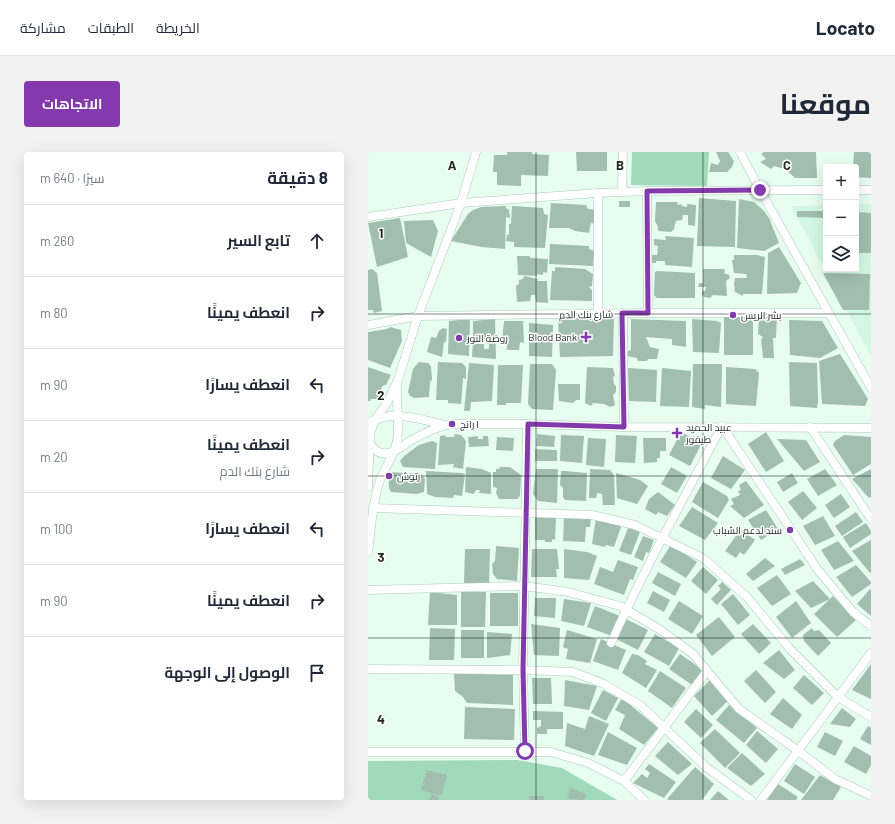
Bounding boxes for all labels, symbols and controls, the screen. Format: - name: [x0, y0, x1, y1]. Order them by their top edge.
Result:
- text: Locato: [816, 16, 875, 39]
- text: مشاركة: [20, 19, 66, 36]
- text: الطبقات: [88, 19, 134, 36]
- text: الخريطة: [156, 19, 200, 36]
- button: الاتجاهات: [24, 81, 120, 127]
- text: موقعنا: [780, 86, 871, 120]
- text: A: [448, 157, 457, 173]
- text: B: [616, 157, 624, 173]
- text: C: [783, 157, 791, 173]
- map controls: [823, 164, 859, 272]
- button: +: [823, 164, 859, 200]
- text: 8 دقيقة: [267, 167, 328, 187]
- text: سيرًا · 640 m: [40, 170, 104, 186]
- route end: [751, 181, 769, 199]
- button: −: [823, 200, 859, 236]
- text: 1: [379, 225, 383, 241]
- icon: ahead: [306, 230, 328, 252]
- text: تابع السير: [227, 231, 290, 249]
- text: 260 m: [40, 233, 74, 249]
- button: layers: [823, 236, 859, 272]
- icon: right: [306, 302, 328, 324]
- text: انعطف يمينًا: [207, 303, 290, 321]
- text: 80 m: [40, 305, 68, 321]
- street label: شارع بنك الدم: [559, 308, 613, 322]
- place label: بشر الريس: [741, 309, 781, 322]
- marker: بشر الريس: [728, 310, 738, 320]
- place label: Blood Bank: [528, 331, 577, 343]
- marker: Blood Bank: [580, 331, 592, 343]
- place label: روضة النور: [466, 332, 508, 344]
- marker: روضة النور: [454, 333, 464, 343]
- icon: left: [306, 374, 328, 396]
- text: انعطف يسارًا: [205, 375, 290, 393]
- text: 90 m: [40, 377, 68, 393]
- text: 2: [377, 387, 385, 403]
- place label: ا رانج: [460, 418, 479, 431]
- marker: ا رانج: [447, 419, 457, 429]
- place label: عبيد الحميد طيفور: [685, 421, 732, 445]
- marker: عبيد الحميد طيفور: [671, 427, 683, 439]
- text: انعطف يمينًا: [207, 435, 290, 453]
- icon: right: [306, 446, 328, 468]
- text: 20 m: [40, 449, 68, 465]
- text: شارع بنك الدم: [220, 463, 290, 479]
- place label: رتوش: [397, 470, 420, 483]
- marker: رتوش: [384, 471, 394, 481]
- icon: left: [306, 518, 328, 540]
- text: انعطف يسارًا: [205, 519, 290, 537]
- text: 100 m: [40, 521, 73, 537]
- place label: سند لدعم الشباب: [713, 524, 782, 538]
- marker: سند لدعم الشباب: [785, 525, 795, 535]
- text: 3: [377, 549, 385, 565]
- icon: right: [306, 590, 328, 612]
- text: انعطف يمينًا: [207, 591, 290, 609]
- text: 90 m: [40, 593, 68, 609]
- icon: arrive: [306, 662, 328, 684]
- text: الوصول إلى الوجهة: [164, 663, 290, 681]
- text: 4: [377, 711, 385, 727]
- route start: [516, 742, 534, 760]

